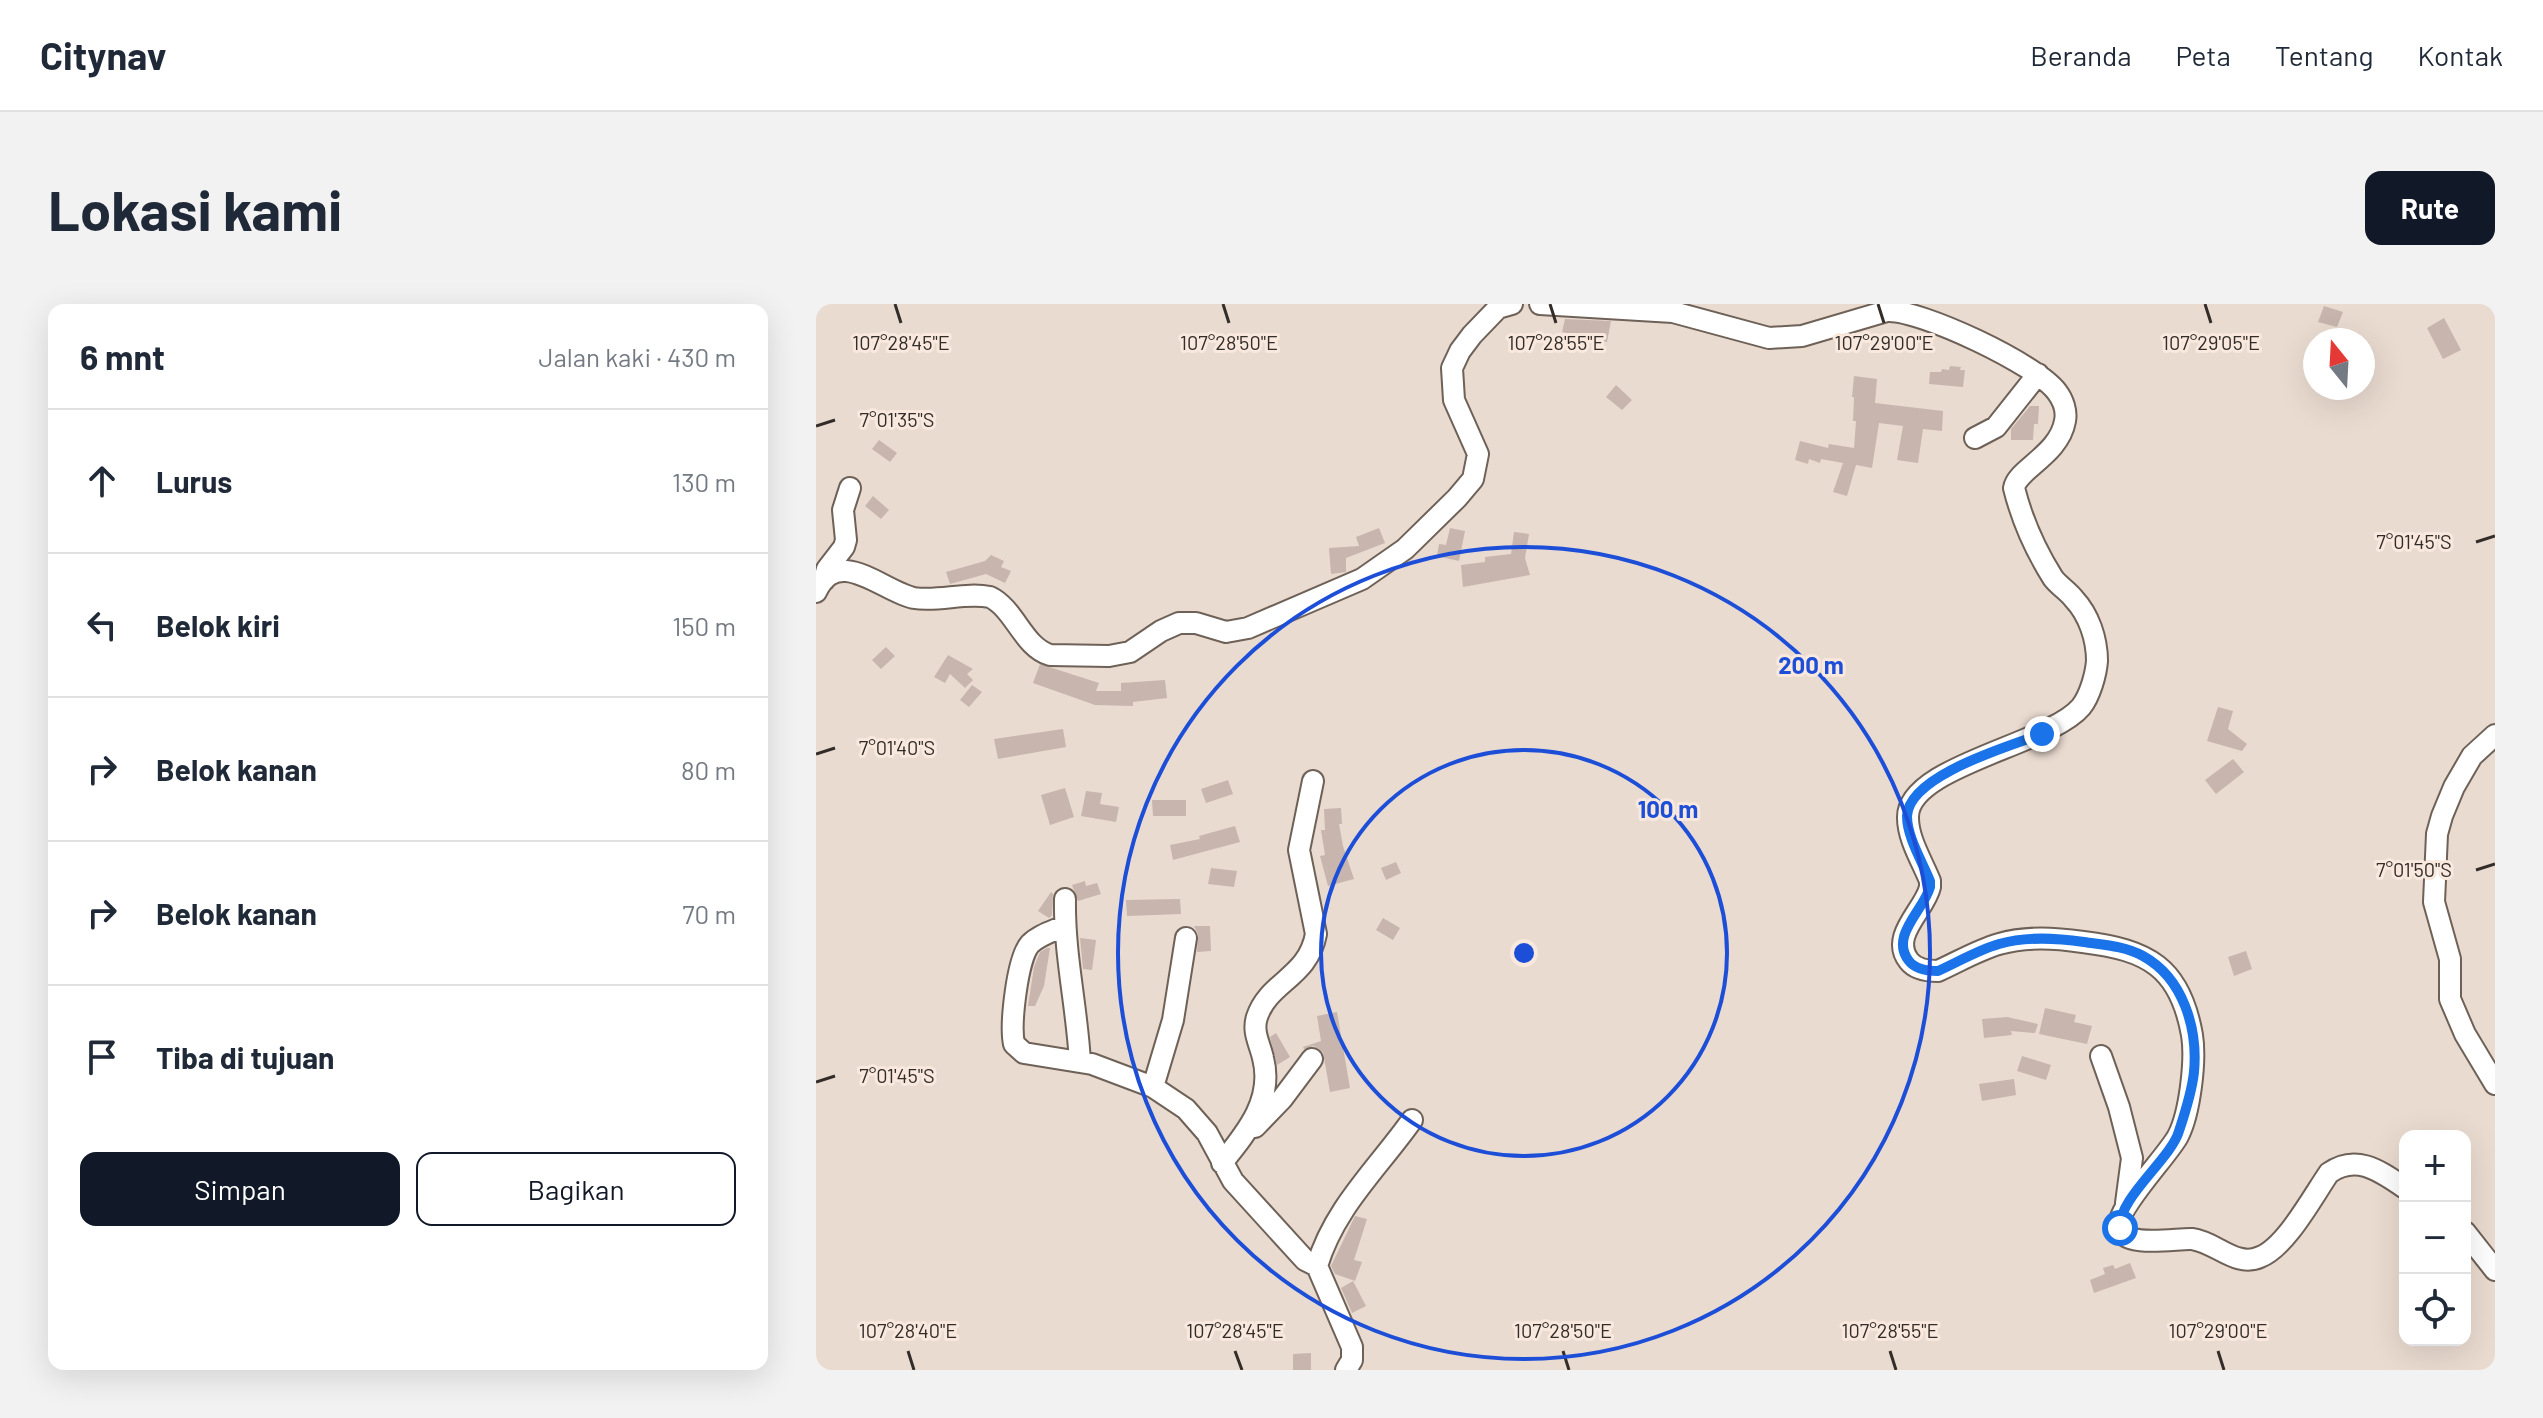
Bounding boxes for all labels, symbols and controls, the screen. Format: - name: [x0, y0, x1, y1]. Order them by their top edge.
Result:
- text: Citynav: [40, 32, 166, 78]
- text: Beranda: [2030, 38, 2132, 72]
- text: Peta: [2176, 38, 2231, 72]
- text: Tentang: [2275, 38, 2373, 72]
- text: Kontak: [2417, 38, 2503, 72]
- button: Rute: [2365, 171, 2495, 245]
- text: Lokasi kami: [48, 175, 342, 242]
- north arrow: [2303, 328, 2375, 400]
- text: 107°28'45"E: [852, 330, 950, 354]
- text: 107°28'50"E: [1180, 330, 1278, 354]
- text: 107°28'55"E: [1507, 330, 1605, 354]
- text: 107°29'00"E: [1834, 330, 1934, 354]
- text: 107°29'05"E: [2162, 330, 2260, 354]
- text: 6 mnt: [80, 336, 165, 377]
- text: Jalan kaki · 430 m: [539, 341, 736, 372]
- text: 7°01'35"S: [860, 407, 934, 431]
- icon: ahead: [80, 459, 124, 503]
- text: Lurus: [156, 463, 232, 499]
- text: 130 m: [672, 466, 736, 497]
- text: 7°01'45"S: [2376, 529, 2452, 553]
- icon: left: [80, 603, 124, 647]
- text: Belok kiri: [156, 607, 280, 643]
- text: 150 m: [672, 610, 736, 641]
- text: 200 m: [1778, 650, 1844, 679]
- route end: [2024, 716, 2060, 752]
- text: 7°01'40"S: [859, 735, 935, 759]
- icon: right: [80, 747, 124, 791]
- text: Belok kanan: [156, 751, 317, 787]
- text: 80 m: [681, 754, 736, 785]
- text: 100 m: [1638, 794, 1698, 823]
- text: 7°01'50"S: [2376, 857, 2452, 881]
- icon: right: [80, 891, 124, 935]
- text: Belok kanan: [156, 895, 317, 931]
- text: 70 m: [682, 898, 736, 929]
- centre of rings: [1510, 939, 1538, 967]
- icon: arrive: [80, 1035, 124, 1079]
- text: Tiba di tujuan: [156, 1039, 334, 1075]
- text: 7°01'45"S: [859, 1063, 935, 1087]
- map controls: [2399, 1130, 2471, 1346]
- button: +: [2399, 1130, 2471, 1202]
- button: Simpan: [80, 1152, 400, 1226]
- button: Bagikan: [416, 1152, 736, 1226]
- button: −: [2399, 1202, 2471, 1274]
- route start: [2102, 1210, 2138, 1246]
- button: locate: [2399, 1274, 2471, 1346]
- text: 107°28'40"E: [859, 1318, 957, 1342]
- text: 107°28'45"E: [1186, 1318, 1284, 1342]
- text: 107°28'50"E: [1514, 1318, 1612, 1342]
- text: 107°28'55"E: [1841, 1318, 1939, 1342]
- text: 107°29'00"E: [2168, 1318, 2268, 1342]

